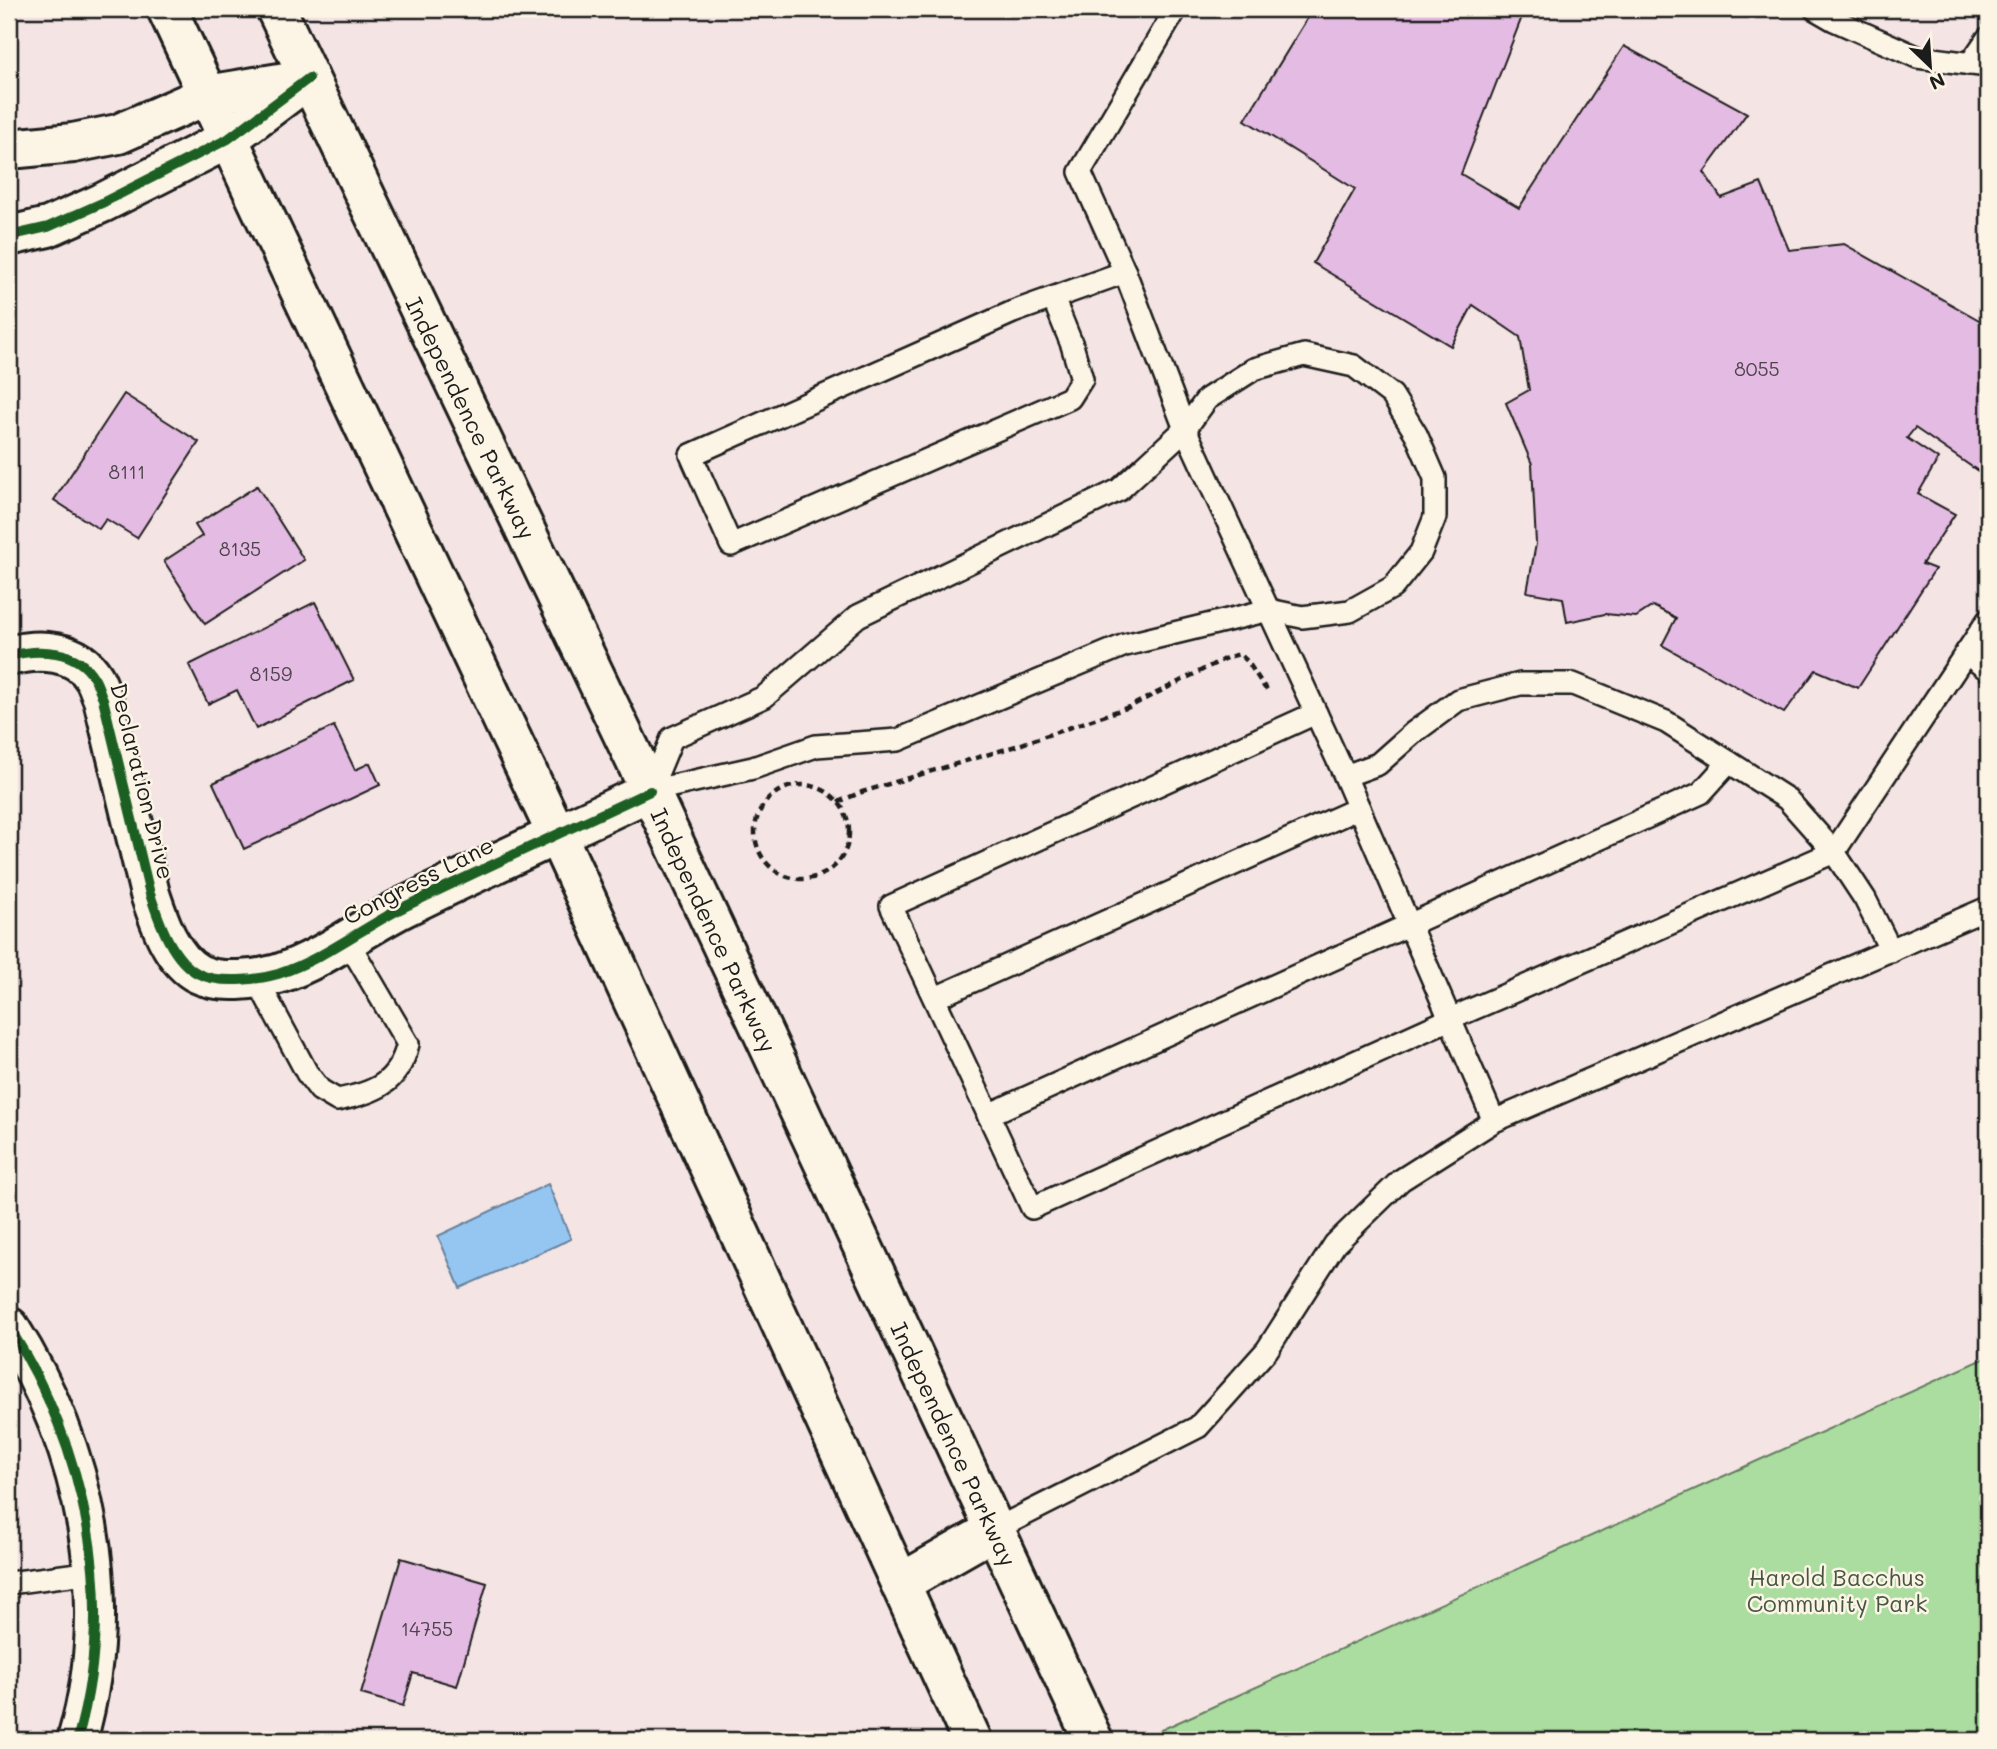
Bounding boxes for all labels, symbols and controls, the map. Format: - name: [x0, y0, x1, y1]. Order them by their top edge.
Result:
- north arrow: [1896, 32, 1966, 102]
- text: N: [1926, 67, 1949, 96]
- street label: Independence Parkway: [399, 292, 543, 544]
- house number: 8055: [1734, 356, 1780, 381]
- house number: 8111: [109, 459, 145, 484]
- house number: 8135: [219, 536, 261, 561]
- house number: 8159: [250, 661, 292, 686]
- street label: Declaration Drive: [104, 680, 182, 882]
- street label: Independence Parkway: [644, 803, 784, 1057]
- street label: Congress Lane: [338, 829, 498, 931]
- street label: Independence Parkway: [884, 1317, 1024, 1571]
- park label: Harold Bacchus Community Park: [1747, 1562, 1927, 1618]
- house number: 14755: [401, 1616, 453, 1641]

